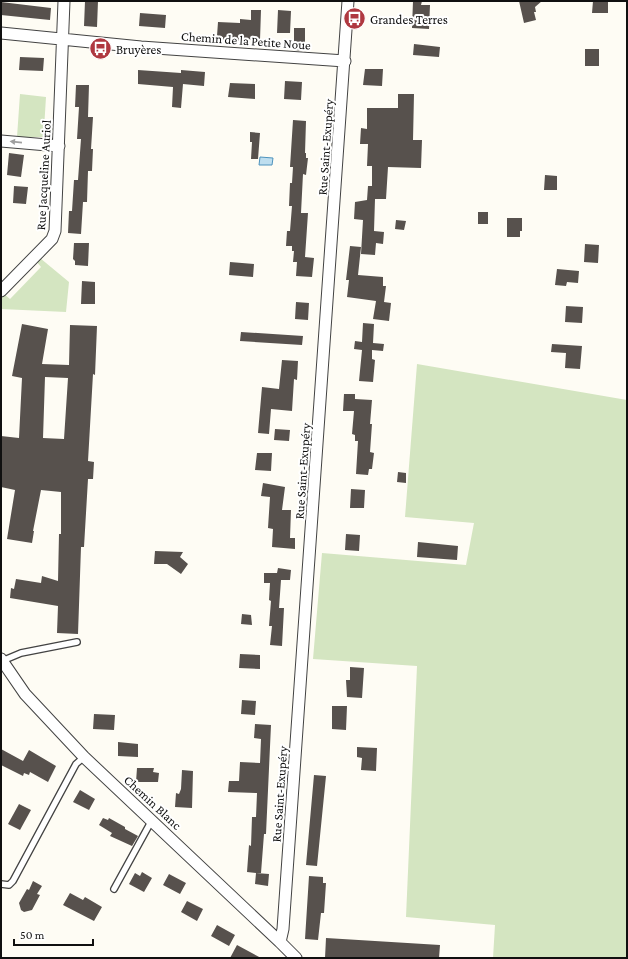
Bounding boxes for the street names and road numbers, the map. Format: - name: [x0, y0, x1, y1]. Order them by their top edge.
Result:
- street label: Chemin de la Petite Noue: [181, 28, 312, 53]
- street label: Rue Saint-Exupéry: [315, 97, 336, 196]
- street label: Rue Jacqueline Auriol: [33, 119, 54, 231]
- street label: Rue Saint-Exupéry: [292, 421, 313, 520]
- street label: Rue Saint-Exupéry: [269, 744, 290, 843]
- street label: Chemin Blanc: [121, 772, 185, 833]

